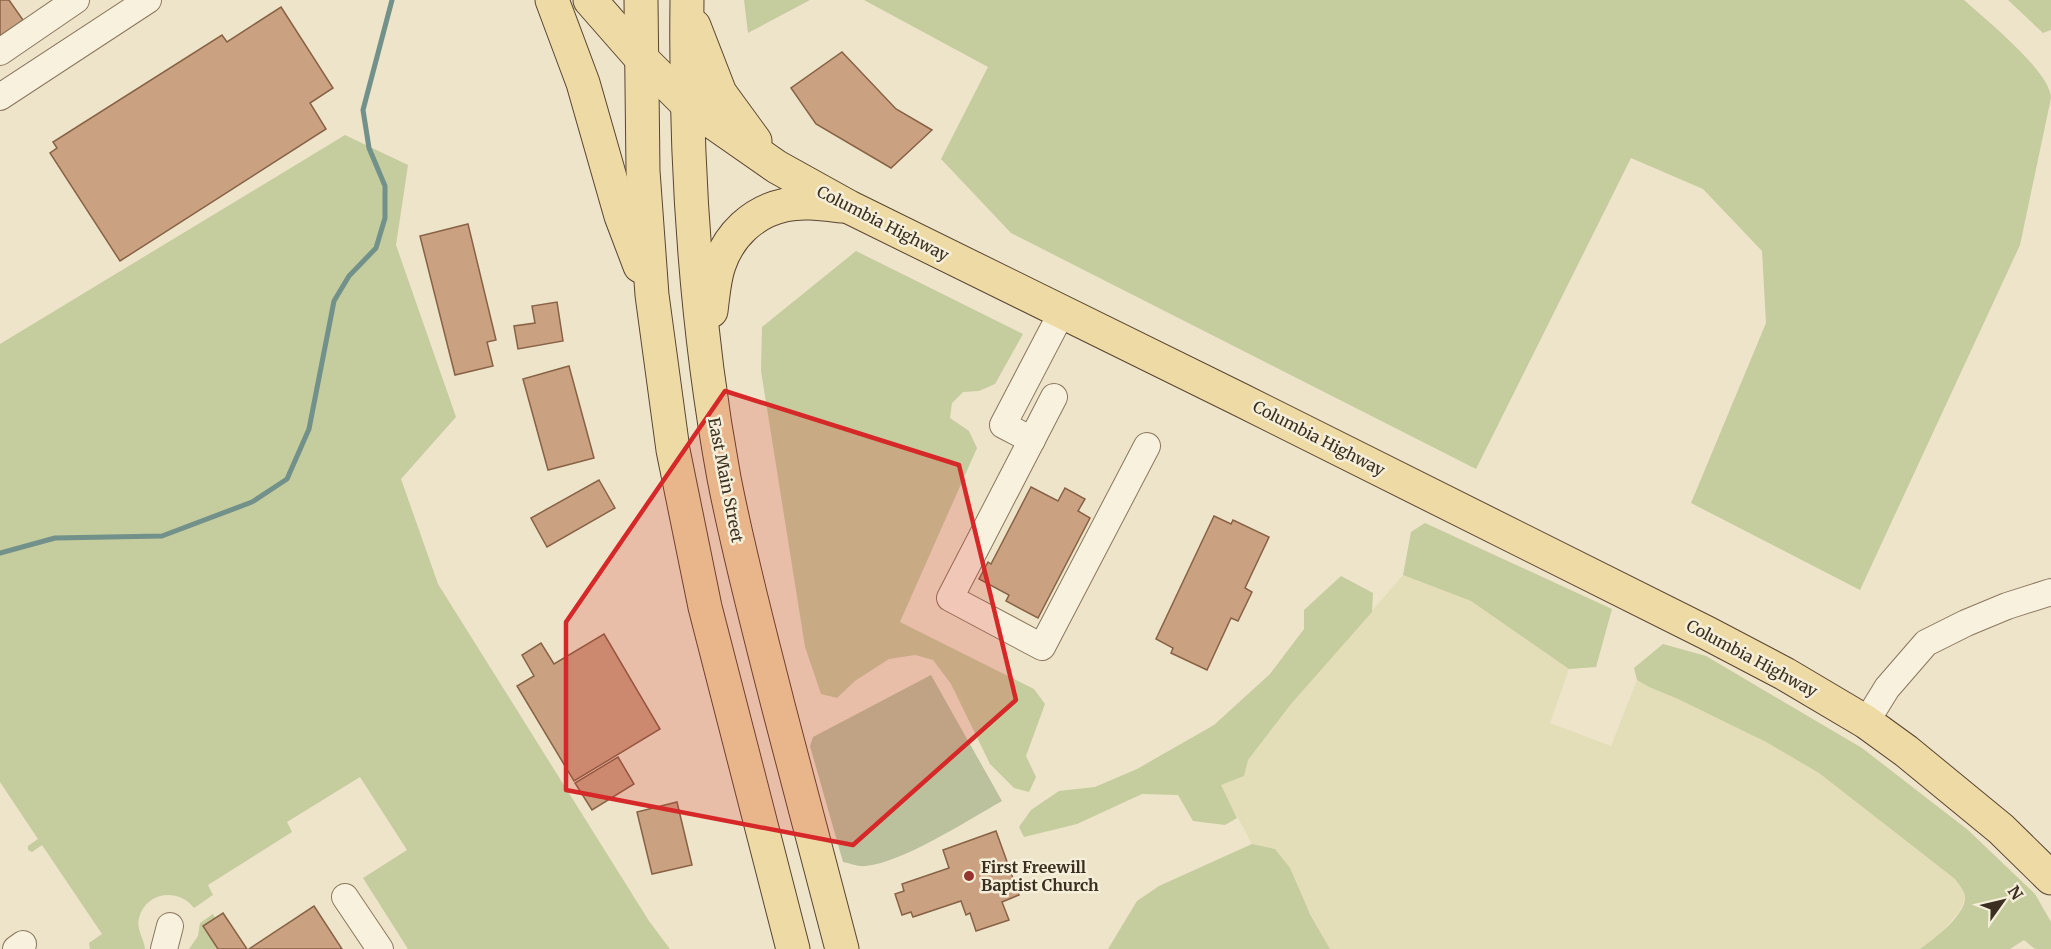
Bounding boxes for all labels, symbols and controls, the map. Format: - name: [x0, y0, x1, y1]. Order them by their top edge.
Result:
- street label: Columbia Highway: [814, 181, 953, 265]
- street label: Columbia Highway: [1250, 396, 1389, 480]
- street label: East Main Street: [704, 416, 748, 545]
- street label: Columbia Highway: [1683, 615, 1822, 701]
- place label: First Freewill Baptist Church: [981, 857, 1099, 895]
- marker: First Freewill Baptist Church: [962, 869, 976, 883]
- north arrow: [1973, 871, 2033, 931]
- text: N: [2004, 882, 2027, 904]

